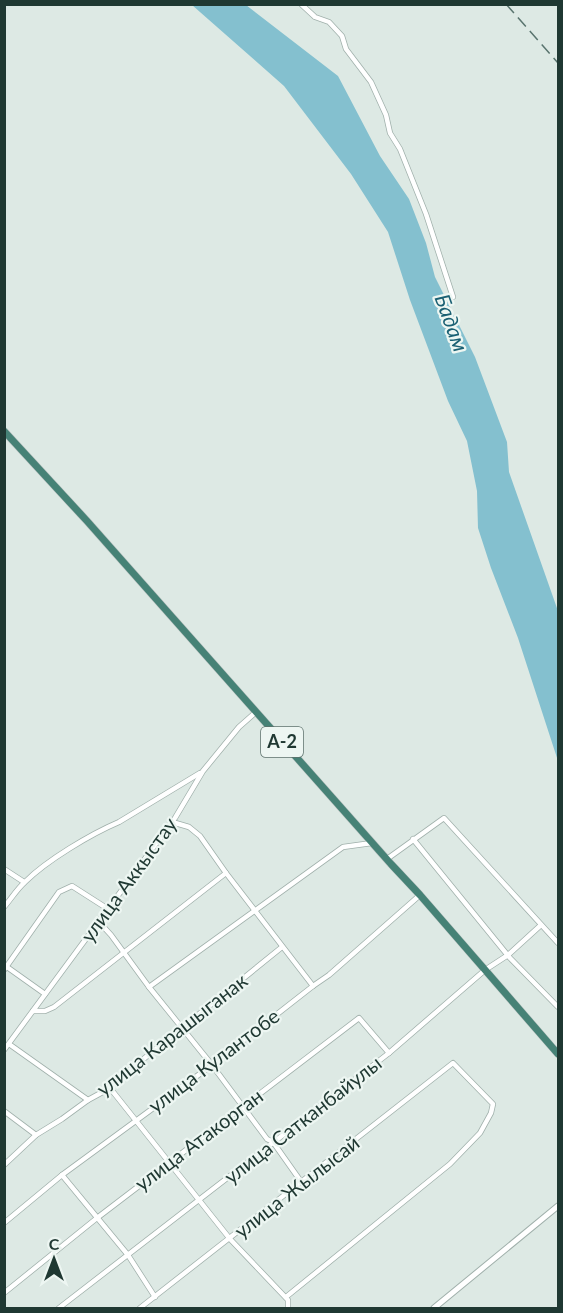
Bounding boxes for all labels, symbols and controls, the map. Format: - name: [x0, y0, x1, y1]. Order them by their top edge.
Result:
- water label: Бадам: [431, 290, 474, 355]
- road number: A-2: [261, 727, 303, 757]
- street label: улица Аккыстау: [75, 812, 182, 946]
- street label: улица Карашыганак: [91, 968, 252, 1100]
- street label: улица Кулантобе: [143, 1003, 284, 1117]
- street label: улица Сатканбайулы: [219, 1050, 386, 1188]
- street label: улица Атакорган: [130, 1083, 267, 1195]
- street label: улица Жылысай: [229, 1130, 364, 1242]
- north arrow: [24, 1229, 84, 1289]
- text: С: [49, 1234, 60, 1253]

